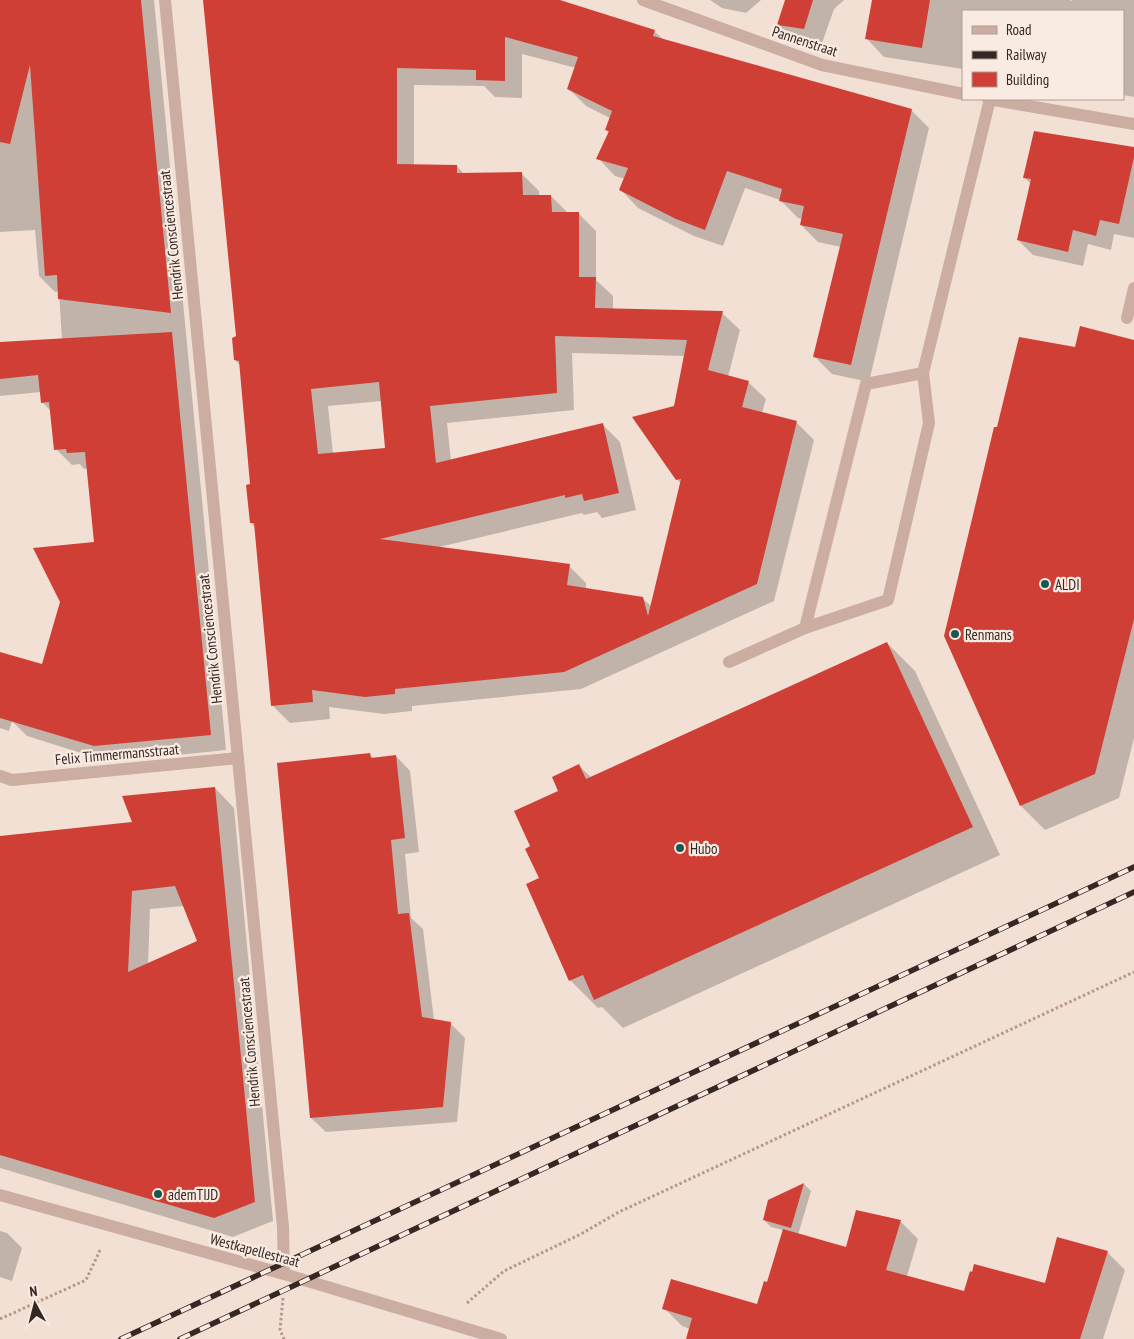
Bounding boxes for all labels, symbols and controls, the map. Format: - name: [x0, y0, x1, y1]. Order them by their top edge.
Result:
- legend: [962, 10, 1124, 100]
- text: Road: [1006, 20, 1032, 39]
- street label: Pannenstraat: [770, 21, 840, 61]
- text: Railway: [1006, 45, 1047, 64]
- text: Building: [1006, 70, 1049, 89]
- street label: Hendrik Consciencestraat: [155, 169, 187, 301]
- street label: Hendrik Consciencestraat: [194, 573, 226, 705]
- place label: ALDI: [1055, 575, 1080, 594]
- marker: ALDI: [1039, 578, 1051, 590]
- place label: Renmans: [965, 625, 1012, 644]
- marker: Renmans: [949, 628, 961, 640]
- street label: Felix Timmermansstraat: [54, 739, 180, 769]
- place label: Hubo: [690, 839, 718, 858]
- marker: Hubo: [674, 842, 686, 854]
- street label: Hendrik Consciencestraat: [234, 976, 264, 1108]
- place label: ademTIJD: [168, 1185, 218, 1204]
- marker: ademTIJD: [152, 1188, 164, 1200]
- street label: Westkapellestraat: [208, 1229, 302, 1271]
- north arrow: [10, 1279, 60, 1329]
- text: N: [29, 1282, 38, 1300]

